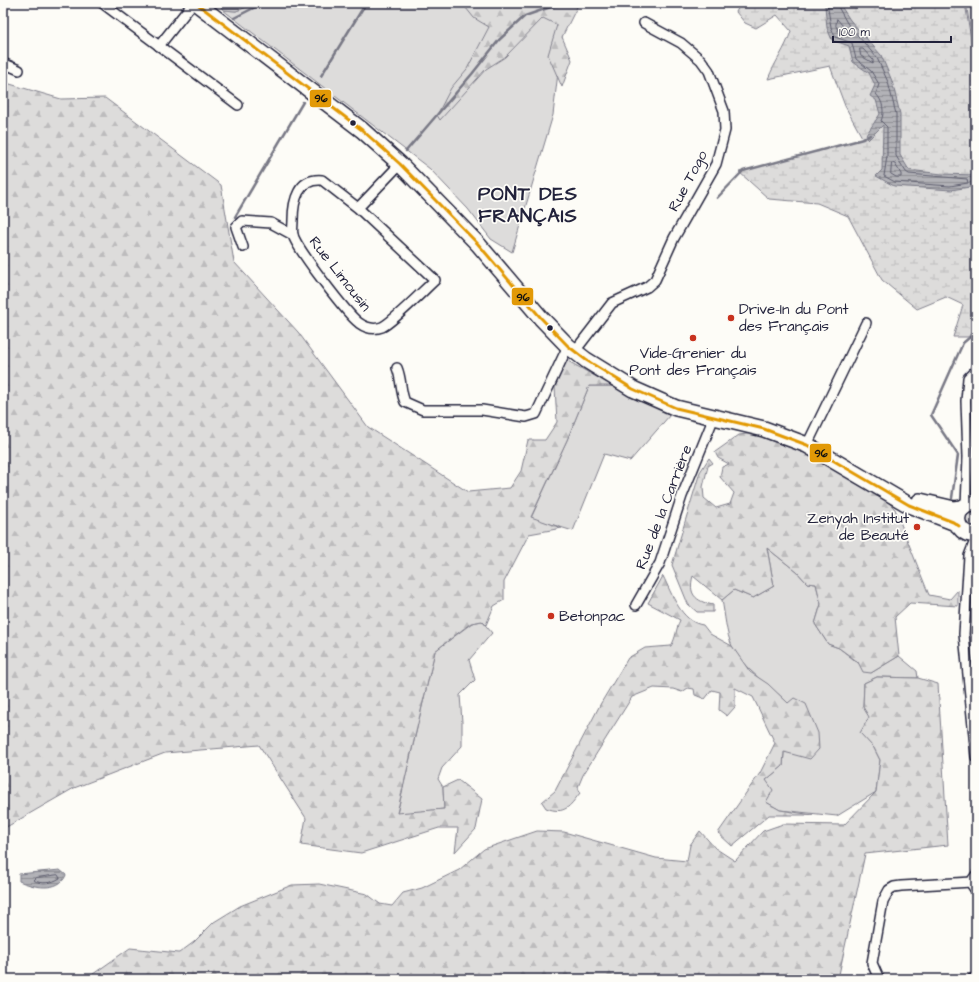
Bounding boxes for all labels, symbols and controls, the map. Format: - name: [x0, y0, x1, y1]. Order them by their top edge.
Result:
- scale bar: [833, 18, 951, 44]
- text: 100 m: [839, 24, 870, 41]
- line badge: 96: [309, 89, 332, 108]
- text: 96: [314, 91, 328, 106]
- unlabelled marker: [348, 118, 358, 128]
- street label: Rue Togo: [663, 146, 714, 216]
- district label: PONT DES FRANÇAIS: [478, 181, 578, 230]
- street label: Rue Limousin: [304, 232, 376, 316]
- line badge: 96: [511, 287, 534, 306]
- text: 96: [516, 290, 530, 305]
- place label: Drive-In du Pont des Français: [739, 299, 848, 337]
- marker: Drive-In du Pont des Français: [726, 313, 736, 323]
- unlabelled marker: [545, 323, 555, 333]
- marker: Vide-Grenier du Pont des Français: [688, 333, 698, 343]
- place label: Vide-Grenier du Pont des Français: [629, 343, 757, 381]
- street label: Rue de la Carrière: [631, 442, 697, 572]
- line badge: 96: [809, 443, 832, 463]
- text: 96: [814, 446, 828, 461]
- place label: Zenyah Institut de Beauté: [807, 508, 909, 546]
- marker: Zenyah Institut de Beauté: [912, 522, 922, 532]
- place label: Betonpac: [559, 606, 626, 627]
- marker: Betonpac: [546, 611, 556, 621]

